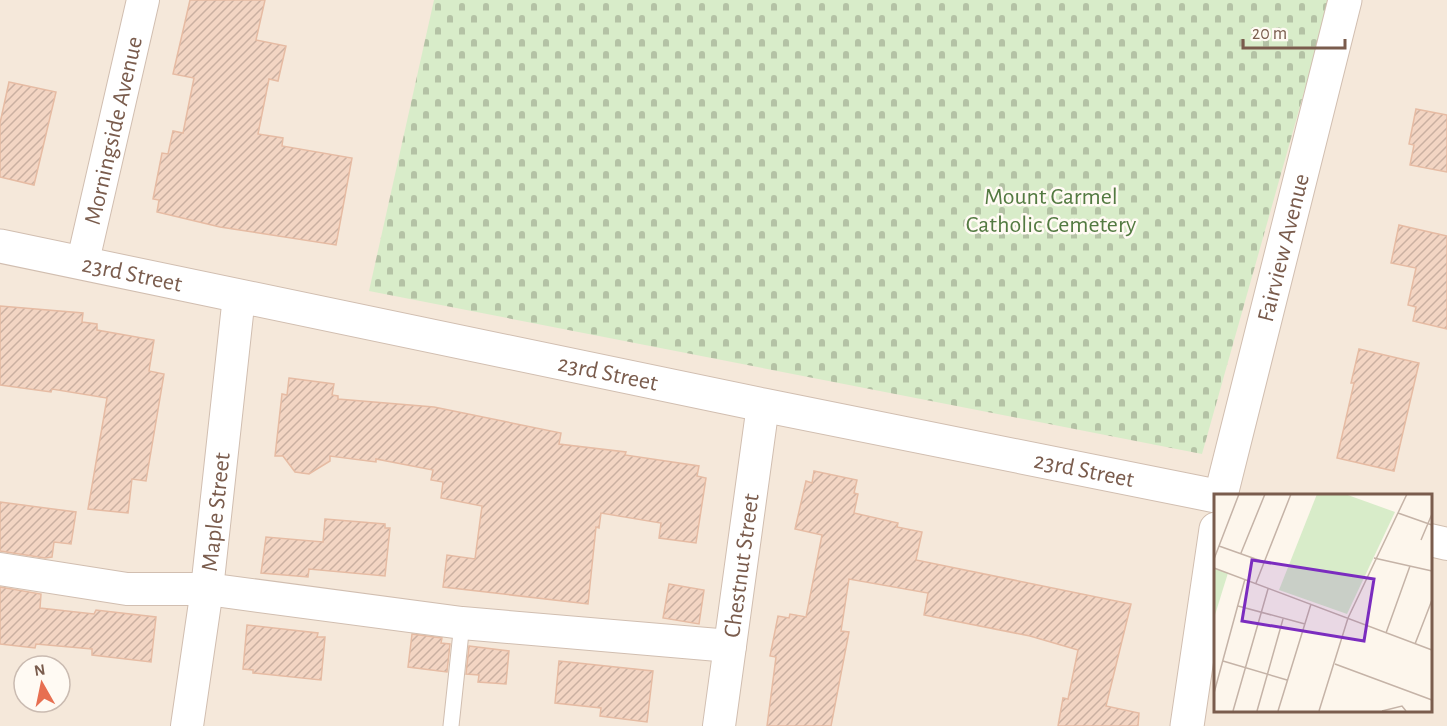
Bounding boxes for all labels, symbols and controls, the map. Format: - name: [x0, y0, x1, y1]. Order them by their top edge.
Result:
- scale bar: [1243, 12, 1345, 50]
- text: 20 m: [1252, 25, 1287, 43]
- street label: Morningside Avenue: [81, 34, 147, 227]
- street label: Fairview Avenue: [1254, 171, 1314, 324]
- park label: Mount Carmel Catholic Cemetery: [966, 185, 1136, 237]
- street label: 23rd Street: [80, 252, 184, 297]
- street label: 23rd Street: [556, 352, 660, 396]
- street label: 23rd Street: [1032, 449, 1136, 492]
- street label: Maple Street: [198, 451, 235, 573]
- street label: Chestnut Street: [720, 492, 764, 639]
- inset map: [1214, 494, 1432, 711]
- north arrow: [12, 654, 72, 714]
- text: N: [33, 661, 47, 679]

